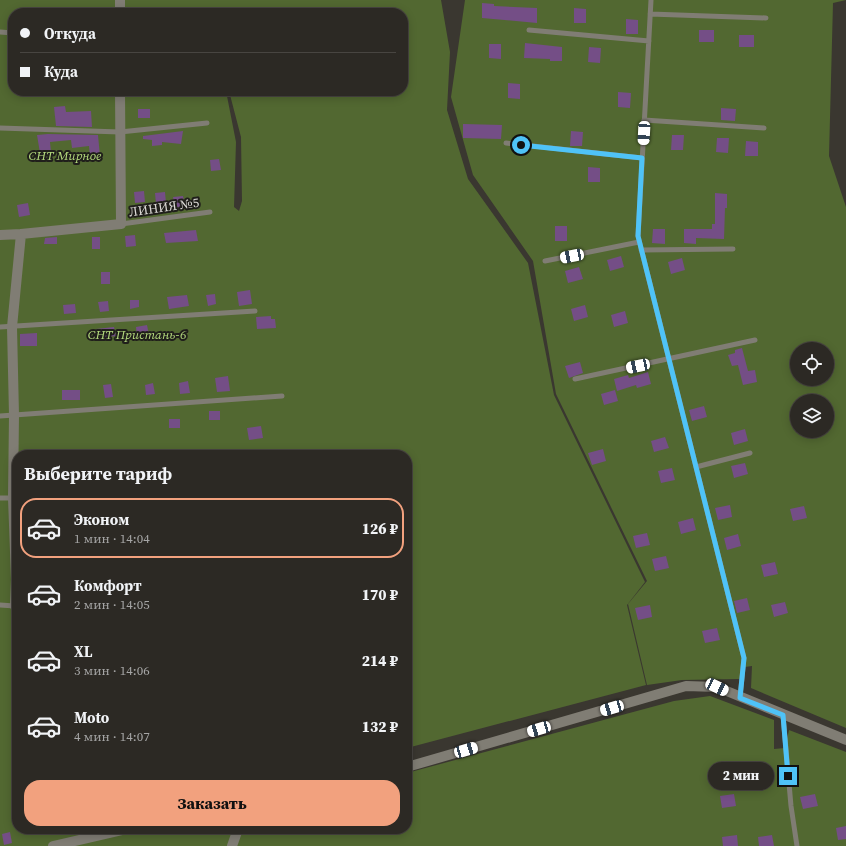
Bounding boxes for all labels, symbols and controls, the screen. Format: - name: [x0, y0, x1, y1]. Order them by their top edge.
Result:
- text: Откуда: [44, 23, 96, 44]
- text: Куда: [44, 61, 78, 82]
- car: [637, 121, 651, 145]
- route start: [512, 136, 530, 154]
- park label: СНТ Мирное: [29, 147, 102, 164]
- street label: ЛИНИЯ №5: [128, 194, 200, 220]
- car: [559, 248, 585, 264]
- park label: СНТ Пристань-6: [88, 326, 187, 343]
- map controls: [790, 342, 834, 438]
- button: locate: [790, 342, 834, 386]
- car: [625, 358, 651, 374]
- button: layers: [790, 394, 834, 438]
- text: Выберите тариф: [24, 461, 172, 486]
- text: Эконом: [74, 509, 129, 530]
- icon: car: [26, 510, 62, 546]
- text: 126 ₽: [362, 518, 398, 539]
- text: 1 мин · 14:04: [74, 530, 150, 547]
- text: Комфорт: [74, 575, 142, 596]
- icon: car: [26, 576, 62, 612]
- text: 170 ₽: [362, 584, 398, 605]
- text: 2 мин · 14:05: [74, 596, 150, 613]
- text: XL: [74, 641, 93, 662]
- icon: car: [26, 642, 62, 678]
- text: 214 ₽: [362, 650, 398, 671]
- text: 3 мин · 14:06: [74, 662, 150, 679]
- car: [704, 676, 730, 698]
- car: [599, 699, 625, 717]
- text: Moto: [74, 707, 109, 728]
- icon: car: [26, 708, 62, 744]
- text: 132 ₽: [362, 716, 398, 737]
- car: [526, 720, 552, 738]
- text: 4 мин · 14:07: [74, 728, 150, 745]
- car: [453, 741, 479, 759]
- callout: 2 мин: [708, 762, 774, 790]
- text: 2 мин: [723, 767, 759, 784]
- route end: [779, 767, 797, 785]
- button: Заказать: [24, 780, 400, 826]

